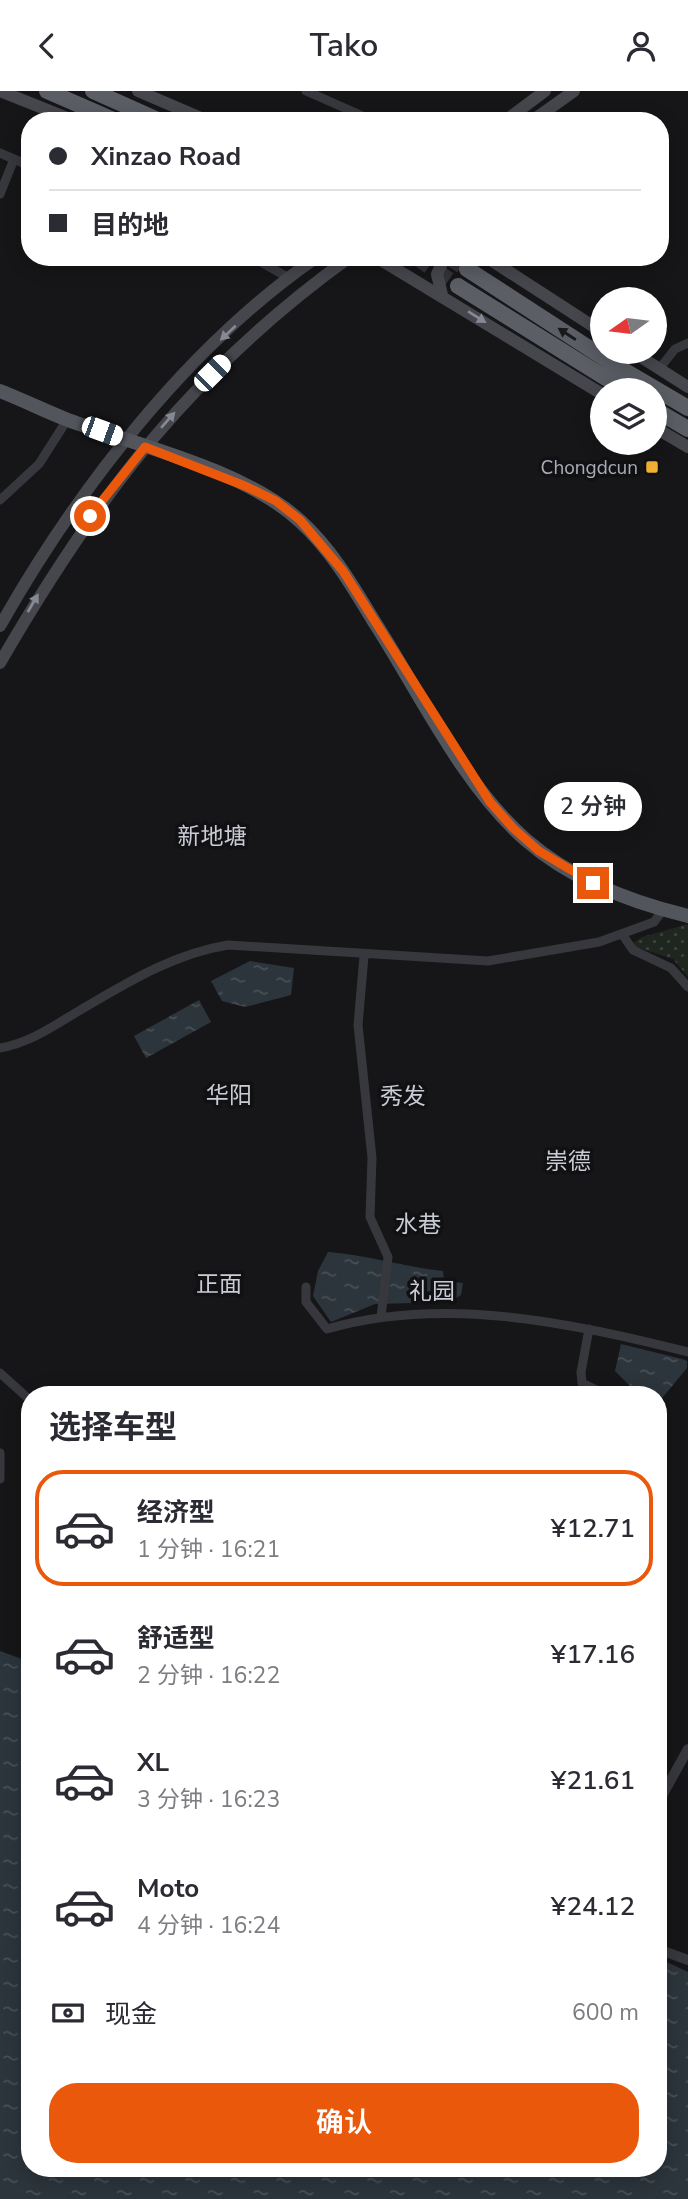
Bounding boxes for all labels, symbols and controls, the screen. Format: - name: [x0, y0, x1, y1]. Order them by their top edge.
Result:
- text: Tako: [310, 24, 378, 67]
- icon: back: [28, 27, 66, 65]
- icon: person: [622, 27, 660, 65]
- text: Xinzao Road: [91, 139, 241, 174]
- text: 目的地: [91, 208, 169, 243]
- north arrow: [590, 287, 667, 364]
- map controls: [590, 287, 667, 455]
- one-way arrow: [467, 310, 486, 323]
- one-way arrow: [220, 324, 237, 340]
- one-way arrow: [558, 327, 576, 341]
- car: [190, 351, 235, 395]
- button: layers: [590, 378, 667, 455]
- one-way arrow: [160, 411, 176, 429]
- car: [79, 414, 126, 448]
- place label: Chongdcun: [541, 455, 638, 481]
- marker: Chongdcun: [644, 459, 660, 475]
- route start: [74, 500, 106, 532]
- one-way arrow: [27, 594, 39, 613]
- callout: 2 分钟: [544, 781, 642, 831]
- text: 2 分钟: [560, 791, 626, 822]
- district label: 新地塘: [178, 821, 247, 852]
- route end: [577, 867, 609, 899]
- district label: 华阳: [206, 1080, 252, 1111]
- district label: 秀发: [380, 1081, 426, 1112]
- district label: 崇德: [545, 1146, 591, 1177]
- district label: 水巷: [395, 1209, 441, 1240]
- district label: 正面: [196, 1269, 242, 1300]
- district label: 礼园: [409, 1276, 455, 1307]
- text: 选择车型: [49, 1406, 177, 1449]
- text: 经济型: [137, 1495, 215, 1530]
- icon: car: [53, 1497, 116, 1560]
- text: ¥12.71: [551, 1511, 635, 1546]
- text: 1 分钟 · 16:21: [137, 1534, 280, 1565]
- text: 舒适型: [137, 1621, 215, 1656]
- icon: car: [53, 1623, 116, 1686]
- text: ¥17.16: [551, 1637, 635, 1672]
- text: 2 分钟 · 16:22: [137, 1660, 280, 1691]
- text: XL: [137, 1745, 169, 1780]
- icon: car: [53, 1749, 116, 1812]
- text: ¥21.61: [551, 1763, 635, 1798]
- text: 3 分钟 · 16:23: [137, 1784, 280, 1815]
- text: Moto: [137, 1871, 199, 1906]
- icon: car: [53, 1875, 116, 1938]
- text: ¥24.12: [551, 1889, 635, 1924]
- text: 4 分钟 · 16:24: [137, 1910, 280, 1941]
- icon: cash: [49, 1994, 87, 2032]
- text: 现金: [105, 1997, 157, 2032]
- text: 600 m: [572, 1997, 639, 2028]
- button: 确认: [49, 2083, 639, 2163]

